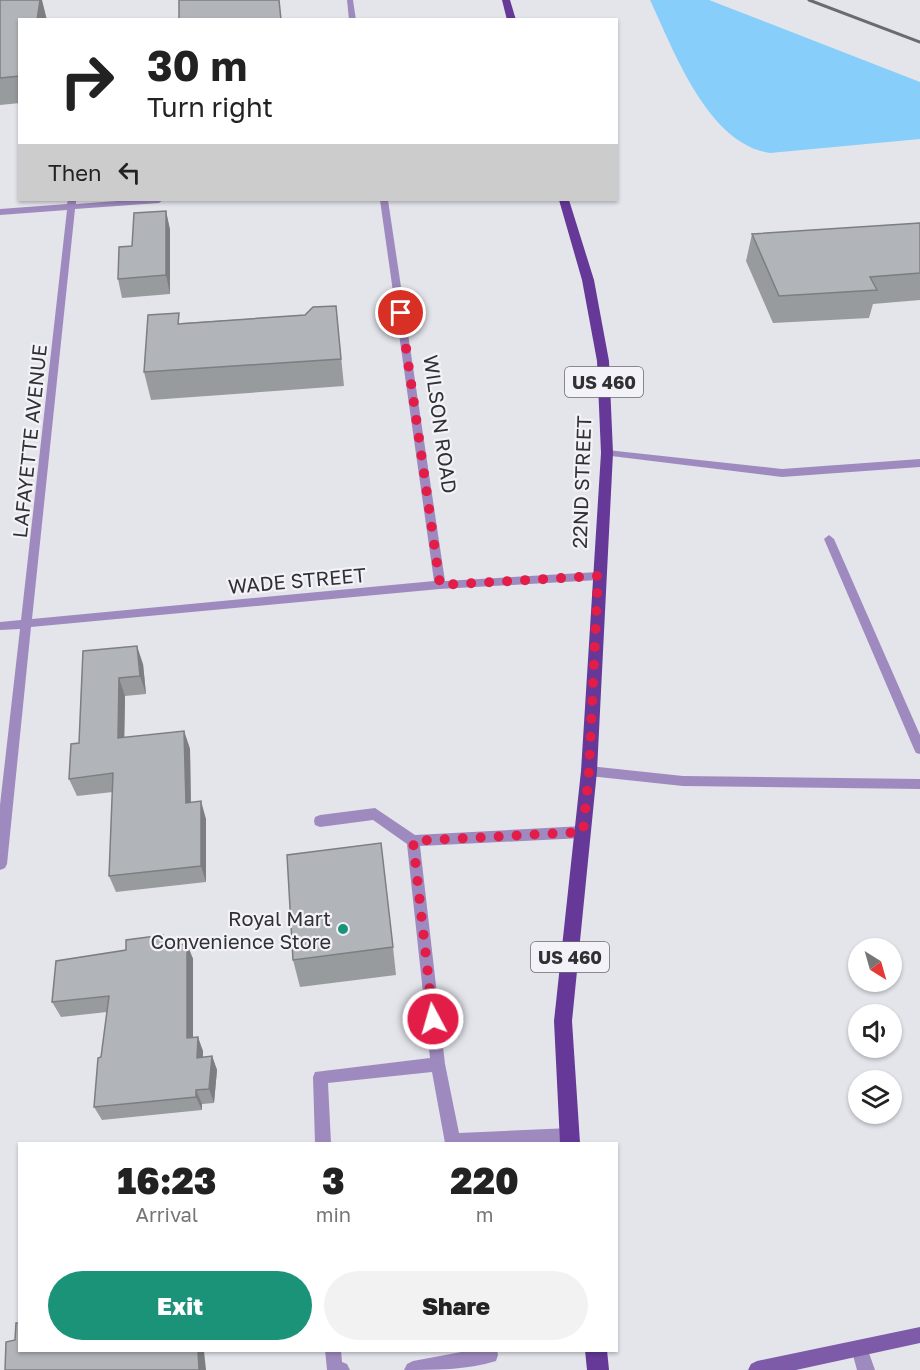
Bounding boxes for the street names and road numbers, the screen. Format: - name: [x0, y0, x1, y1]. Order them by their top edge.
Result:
- street label: LAFAYETTE AVENUE: [7, 343, 51, 539]
- street label: WILSON ROAD: [419, 353, 463, 495]
- road number: US 460: [565, 367, 643, 397]
- street label: 22ND STREET: [567, 415, 595, 549]
- street label: WADE STREET: [227, 562, 367, 598]
- road number: US 460: [531, 942, 609, 972]

